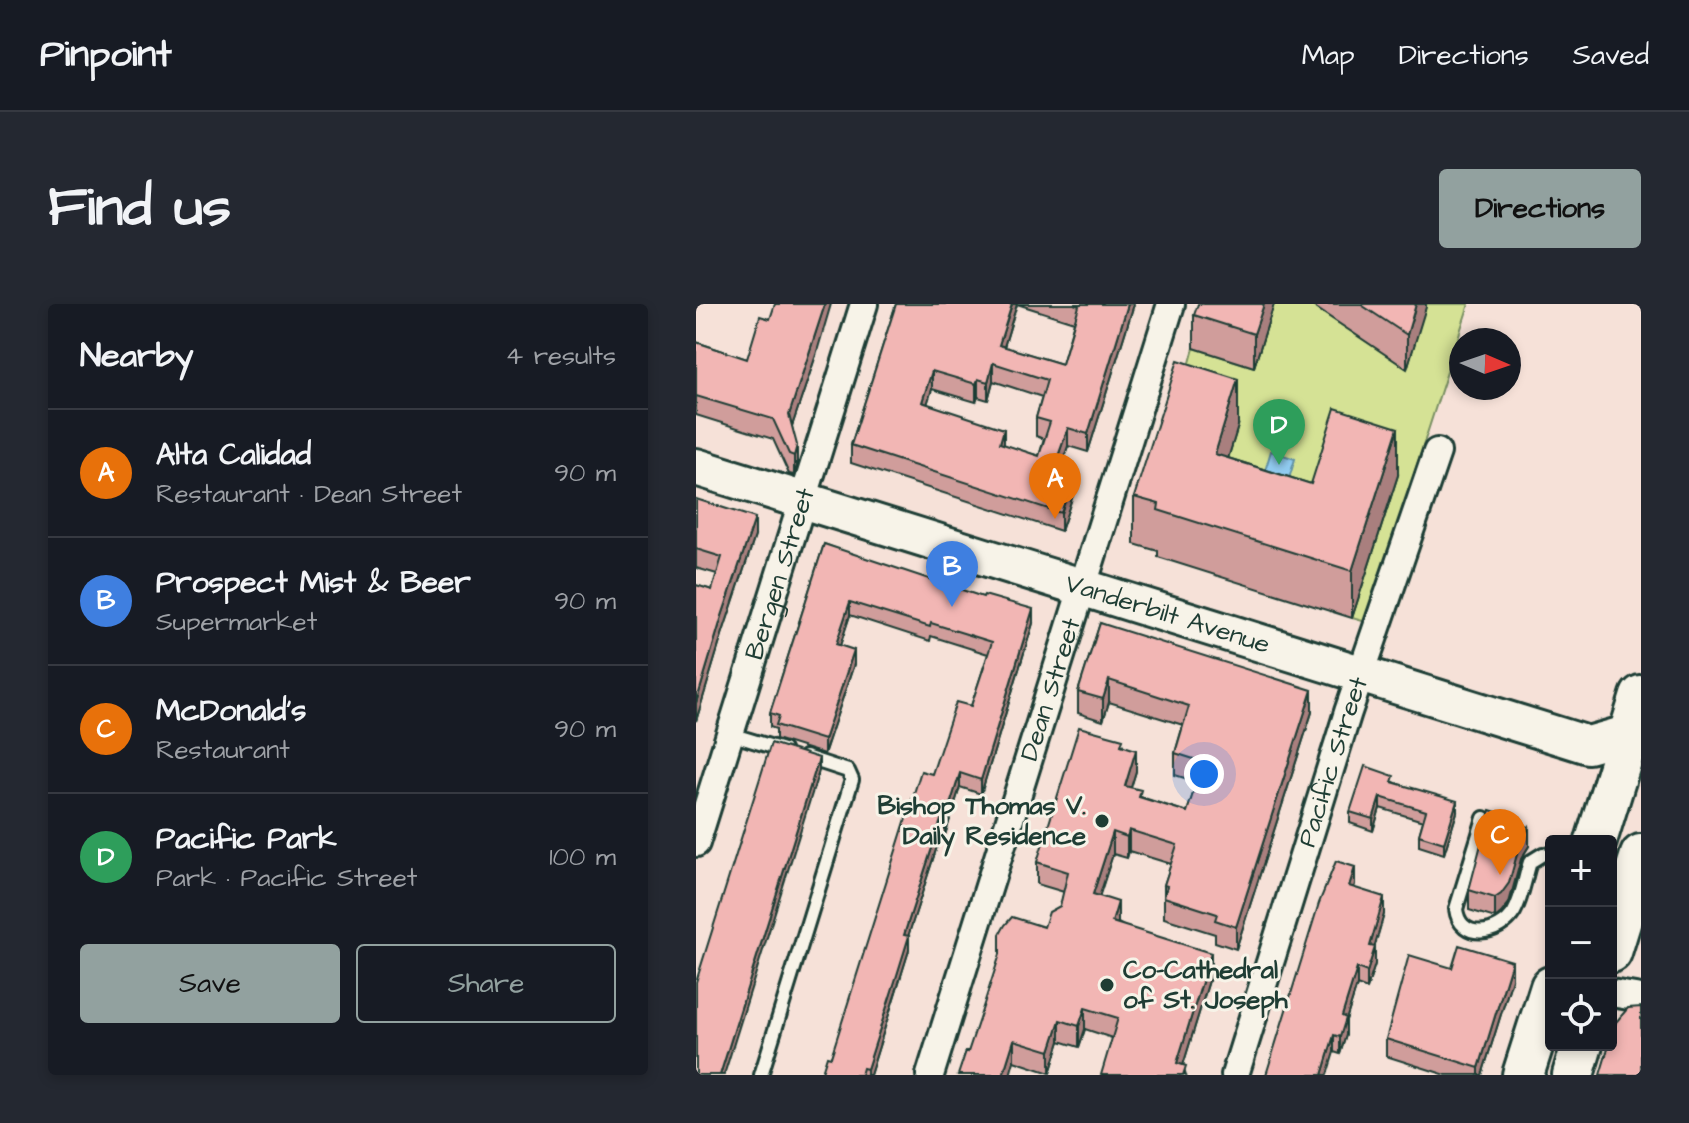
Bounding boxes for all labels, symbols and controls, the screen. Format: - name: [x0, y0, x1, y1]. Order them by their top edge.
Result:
- text: Pinpoint: [40, 29, 172, 81]
- text: Map: [1302, 36, 1355, 75]
- text: Directions: [1399, 36, 1529, 75]
- text: Saved: [1573, 36, 1649, 75]
- text: Find us: [48, 169, 231, 247]
- button: Directions: [1439, 169, 1641, 248]
- north arrow: [1449, 328, 1521, 400]
- text: Nearby: [80, 332, 194, 380]
- text: 4 results: [506, 338, 616, 374]
- pin: D: [1253, 399, 1305, 465]
- text: Alta Calidad: [156, 434, 311, 476]
- pin: A: [1029, 453, 1081, 519]
- text: A: [98, 455, 114, 491]
- text: 90 m: [554, 455, 616, 491]
- text: Restaurant · Dean Street: [156, 476, 462, 512]
- street label: Bergen Street: [736, 483, 824, 664]
- pin: B: [926, 541, 978, 607]
- text: Prospect Mist & Beer: [156, 562, 471, 604]
- street label: Vanderbilt Avenue: [1061, 565, 1274, 663]
- text: B: [97, 583, 115, 619]
- text: 90 m: [554, 583, 616, 619]
- text: Supermarket: [156, 604, 317, 640]
- street label: Dean Street: [1011, 613, 1090, 765]
- street label: Pacific Street: [1289, 671, 1377, 852]
- text: McDonald's: [156, 690, 306, 732]
- text: C: [97, 711, 115, 747]
- text: 90 m: [554, 711, 616, 747]
- text: Restaurant: [156, 732, 290, 768]
- your location: [1184, 754, 1224, 794]
- place label: Bishop Thomas V. Daily Residence: [878, 788, 1086, 857]
- pin: C: [1474, 809, 1526, 875]
- marker: Bishop Thomas V. Daily Residence: [1093, 812, 1111, 830]
- text: Pacific Park: [156, 818, 337, 860]
- map controls: [1545, 835, 1617, 1051]
- button: +: [1545, 835, 1617, 907]
- text: D: [98, 839, 114, 875]
- text: 100 m: [549, 839, 616, 875]
- text: Park · Pacific Street: [156, 860, 417, 896]
- button: −: [1545, 907, 1617, 979]
- button: Save: [80, 944, 340, 1023]
- button: Share: [356, 944, 616, 1023]
- place label: Co-Cathedral of St. Joseph: [1123, 952, 1289, 1018]
- marker: Co-Cathedral of St. Joseph: [1098, 976, 1116, 994]
- button: locate: [1545, 979, 1617, 1051]

